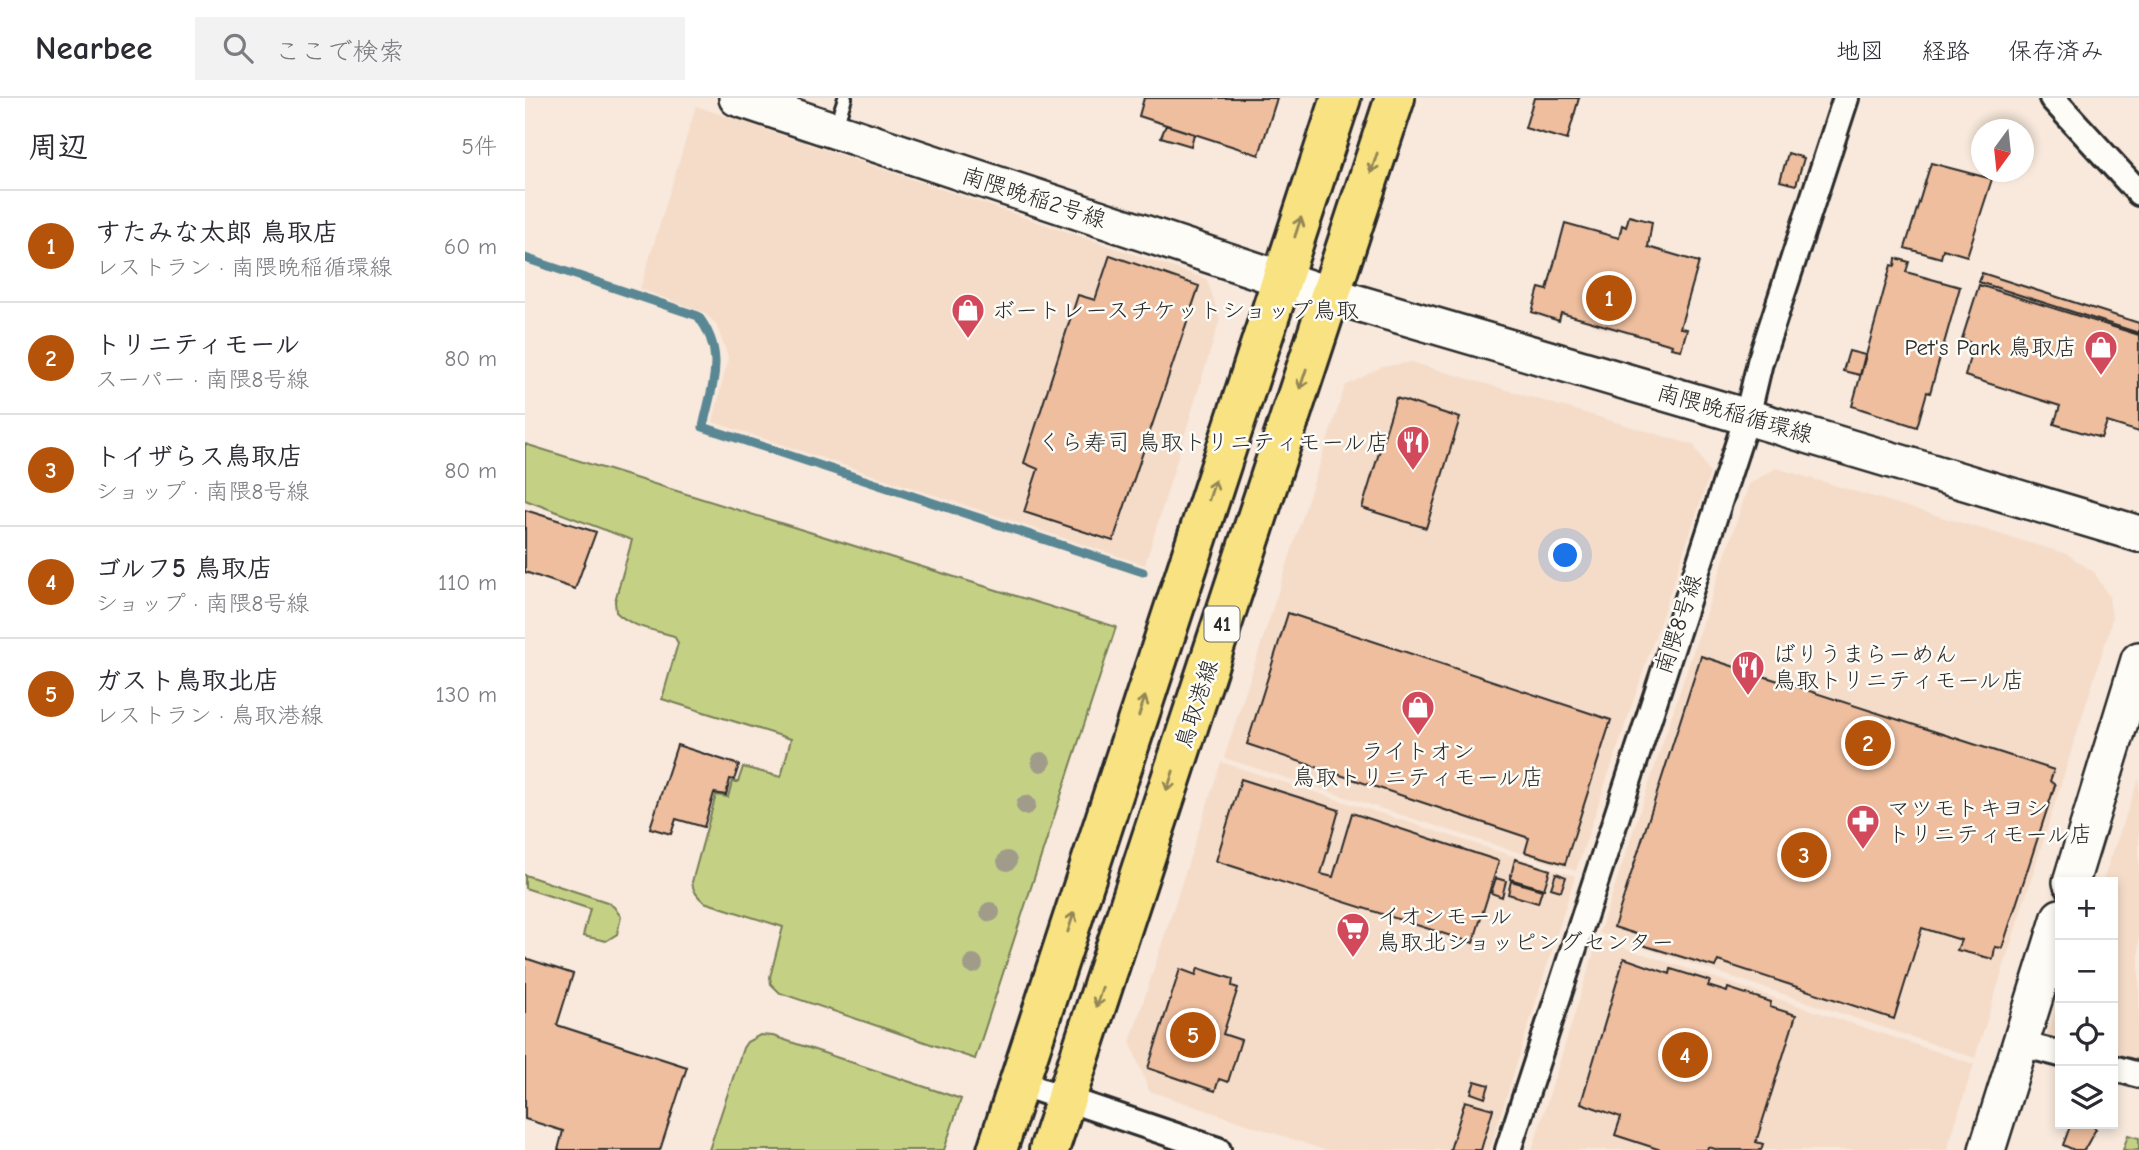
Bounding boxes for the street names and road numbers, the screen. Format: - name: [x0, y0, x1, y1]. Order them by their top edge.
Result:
- street label: 南隈晩稲2号線: [958, 161, 1109, 233]
- street label: 南隈晩稲循環線: [1654, 378, 1816, 449]
- street label: 南隈8号線: [1650, 571, 1707, 678]
- road number: 41: [1205, 606, 1239, 642]
- street label: 鳥取港線: [1169, 656, 1224, 752]

